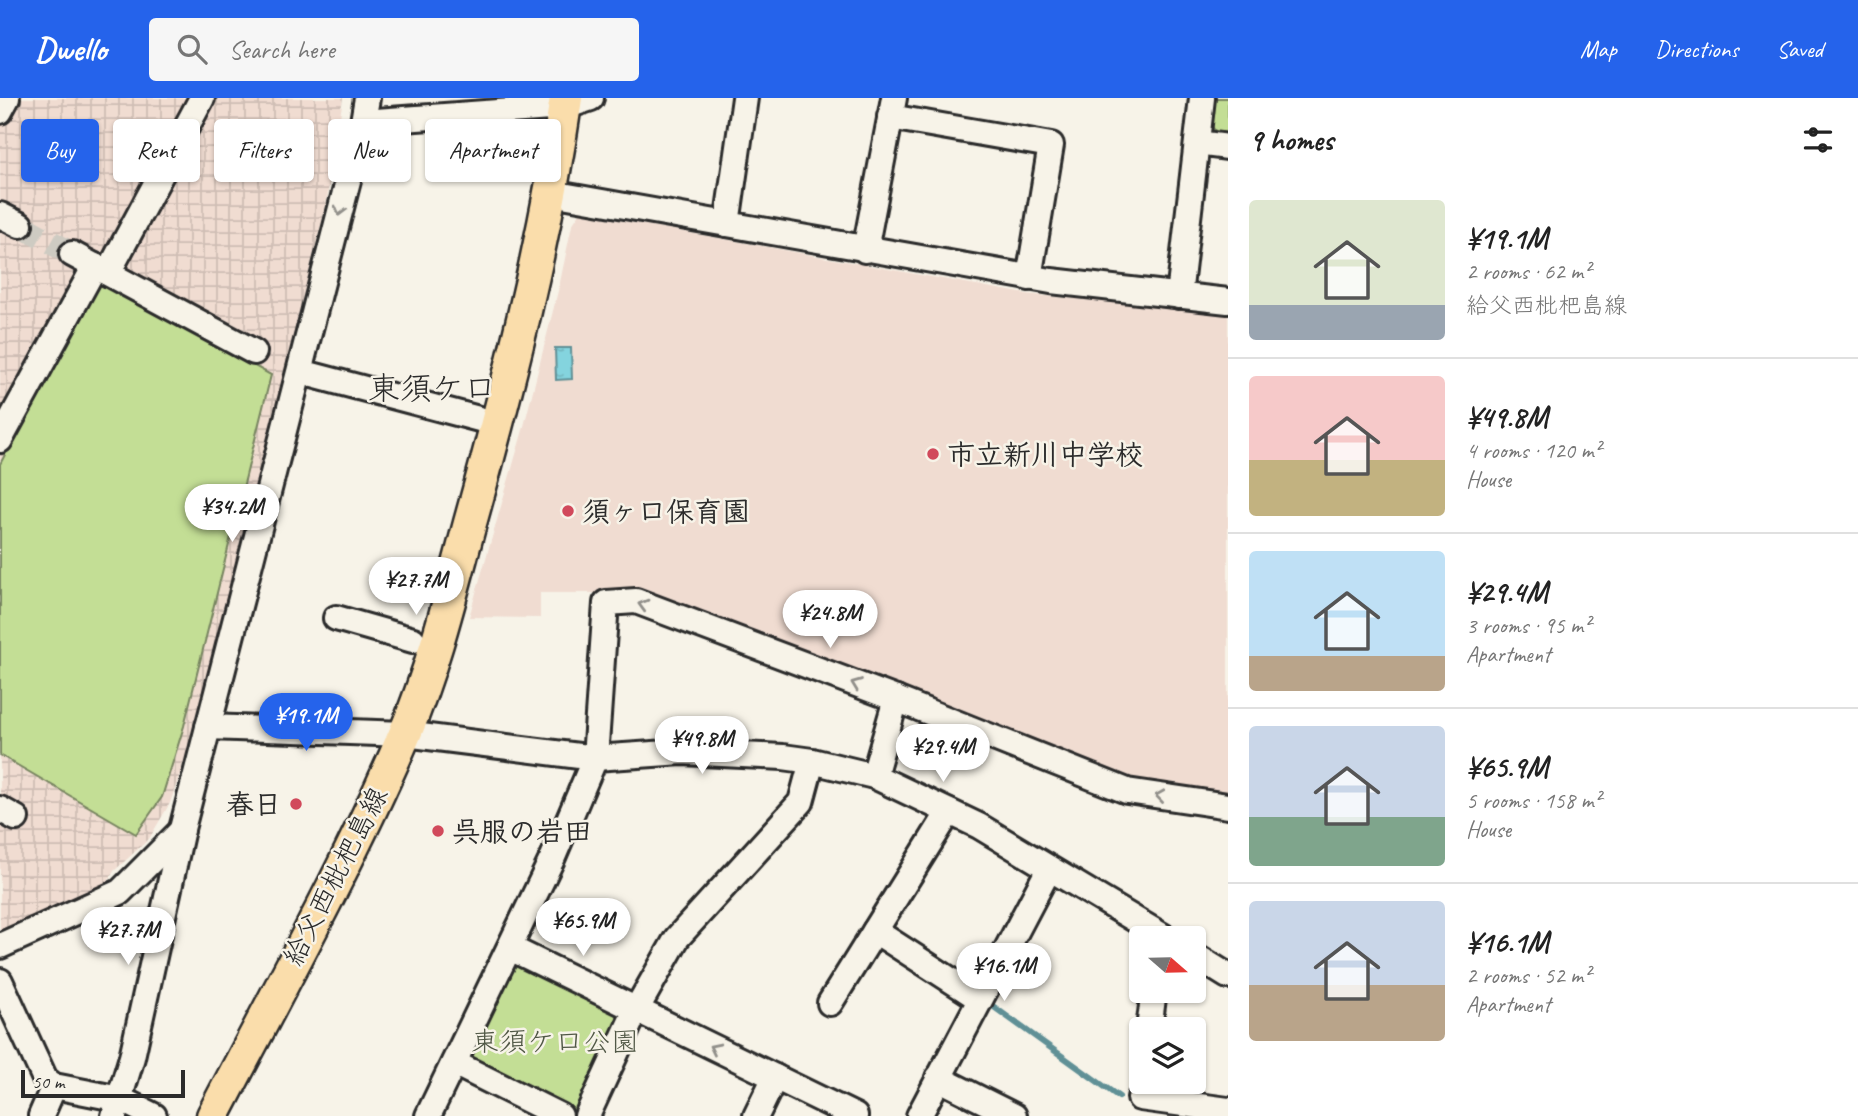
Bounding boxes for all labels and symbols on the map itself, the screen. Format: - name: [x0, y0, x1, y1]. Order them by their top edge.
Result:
- one-way arrow: [333, 205, 348, 217]
- district label: 東須ケ口: [368, 368, 496, 409]
- place label: 市立新川中学校: [947, 437, 1143, 472]
- marker: 市立新川中学校: [925, 446, 941, 462]
- pin: ¥34.2M: [175, 484, 289, 544]
- place label: 須ヶ口保育園: [582, 494, 750, 529]
- marker: 須ヶ口保育園: [560, 503, 576, 519]
- pin: ¥27.7M: [359, 558, 473, 617]
- pin: ¥24.8M: [773, 590, 887, 650]
- one-way arrow: [637, 598, 649, 613]
- one-way arrow: [850, 678, 862, 692]
- pin: ¥19.1M: [249, 694, 363, 753]
- pin: ¥49.8M: [645, 716, 759, 776]
- pin: ¥29.4M: [886, 724, 1000, 784]
- street label: 給父西枇杷島線: [275, 781, 395, 971]
- place label: 春日: [226, 787, 282, 822]
- one-way arrow: [1155, 789, 1166, 804]
- marker: 春日: [288, 796, 304, 812]
- place label: 呉服の岩田: [452, 814, 592, 849]
- marker: 呉服の岩田: [430, 823, 446, 839]
- pin: ¥65.9M: [526, 898, 640, 958]
- pin: ¥27.7M: [71, 908, 185, 967]
- north arrow: [1129, 926, 1206, 1003]
- pin: ¥16.1M: [947, 944, 1061, 1003]
- park label: 東須ケ口公園: [471, 1024, 639, 1059]
- one-way arrow: [709, 1042, 721, 1056]
- scale bar: [21, 1067, 186, 1099]

